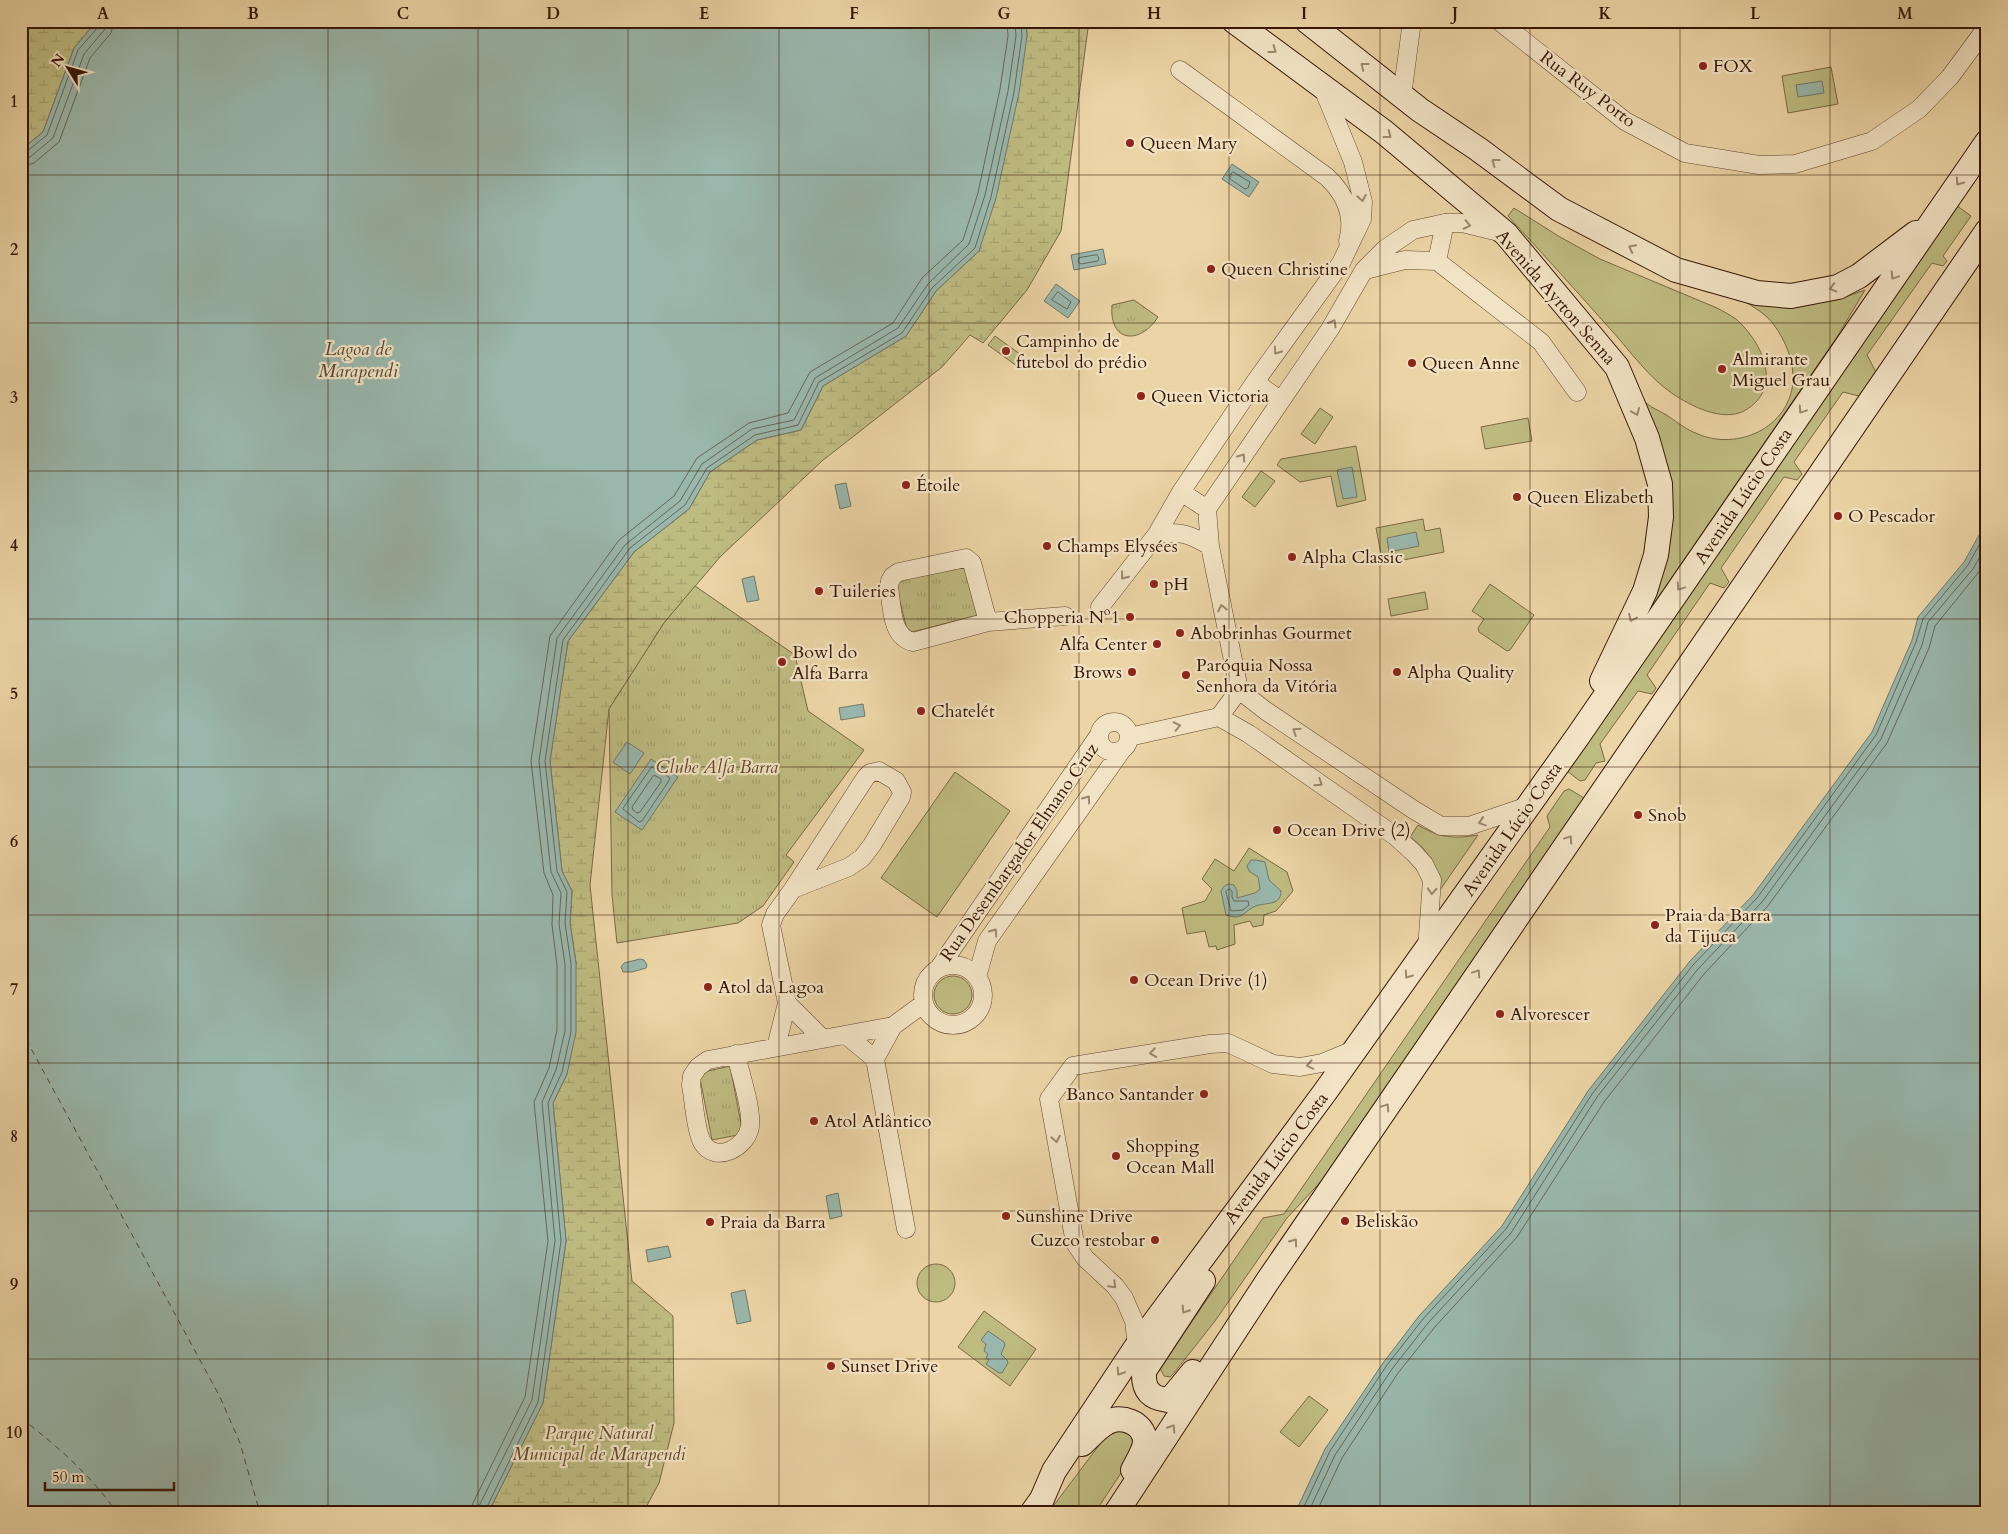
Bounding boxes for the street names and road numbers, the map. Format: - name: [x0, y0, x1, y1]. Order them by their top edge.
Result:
- street label: Rua Ruy Porto: [1535, 45, 1641, 134]
- street label: Avenida Ayrton Senna: [1490, 224, 1622, 371]
- street label: Avenida Lúcio Costa: [1689, 423, 1798, 569]
- street label: Rua Desembargador Elmano Cruz: [934, 738, 1105, 967]
- street label: Avenida Lúcio Costa: [1457, 757, 1568, 902]
- street label: Avenida Lúcio Costa: [1219, 1087, 1334, 1229]

